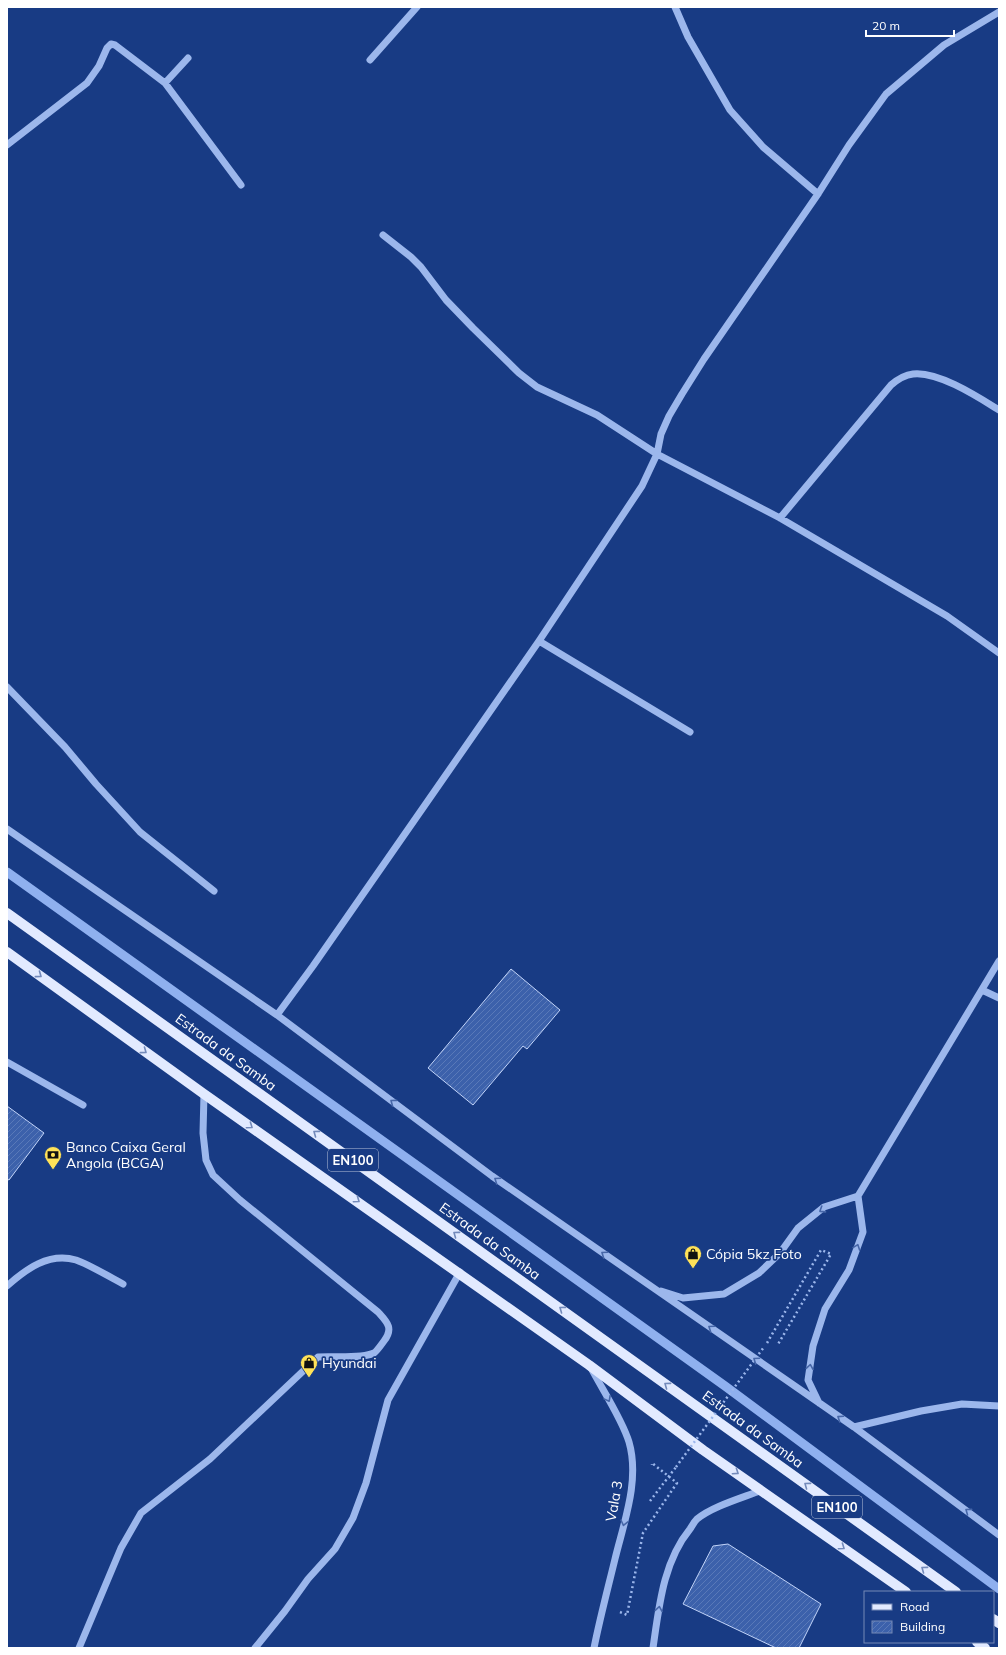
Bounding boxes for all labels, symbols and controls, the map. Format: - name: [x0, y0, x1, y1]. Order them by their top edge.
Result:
- scale bar: [866, 12, 954, 38]
- text: 20 m: [872, 18, 900, 33]
- one-way arrow: [34, 970, 41, 977]
- street label: Estrada da Samba: [172, 1009, 280, 1095]
- one-way arrow: [140, 1046, 147, 1053]
- one-way arrow: [391, 1100, 398, 1107]
- one-way arrow: [246, 1121, 253, 1129]
- one-way arrow: [313, 1131, 320, 1138]
- place label: Banco Caixa Geral Angola (BCGA): [66, 1138, 186, 1172]
- bank icon: Banco Caixa Geral Angola (BCGA): [43, 1145, 63, 1170]
- road number: EN100: [328, 1149, 378, 1171]
- one-way arrow: [495, 1178, 502, 1185]
- one-way arrow: [352, 1195, 359, 1202]
- street label: Estrada da Samba: [436, 1198, 544, 1284]
- one-way arrow: [819, 1205, 826, 1212]
- one-way arrow: [453, 1231, 460, 1239]
- shop icon: Cópia 5kz Foto: [683, 1244, 703, 1269]
- one-way arrow: [853, 1244, 861, 1251]
- place label: Cópia 5kz Foto: [706, 1245, 802, 1263]
- one-way arrow: [601, 1251, 608, 1259]
- one-way arrow: [559, 1307, 566, 1314]
- one-way arrow: [708, 1326, 715, 1333]
- shop icon: Hyundai: [299, 1353, 319, 1378]
- place label: Hyundai: [322, 1354, 377, 1372]
- one-way arrow: [754, 1358, 761, 1365]
- one-way arrow: [805, 1364, 814, 1370]
- one-way arrow: [665, 1383, 672, 1390]
- street label: Estrada da Samba: [699, 1386, 807, 1472]
- one-way arrow: [603, 1395, 610, 1402]
- one-way arrow: [838, 1416, 845, 1423]
- one-way arrow: [731, 1467, 738, 1474]
- street label: Vala 3: [602, 1479, 626, 1523]
- one-way arrow: [804, 1482, 811, 1490]
- road number: EN100: [812, 1496, 862, 1518]
- one-way arrow: [965, 1509, 972, 1516]
- one-way arrow: [620, 1519, 629, 1526]
- one-way arrow: [837, 1542, 844, 1549]
- one-way arrow: [921, 1566, 928, 1574]
- legend: [864, 1591, 994, 1643]
- text: Road: [900, 1599, 929, 1614]
- one-way arrow: [654, 1606, 663, 1613]
- text: Building: [900, 1619, 945, 1634]

